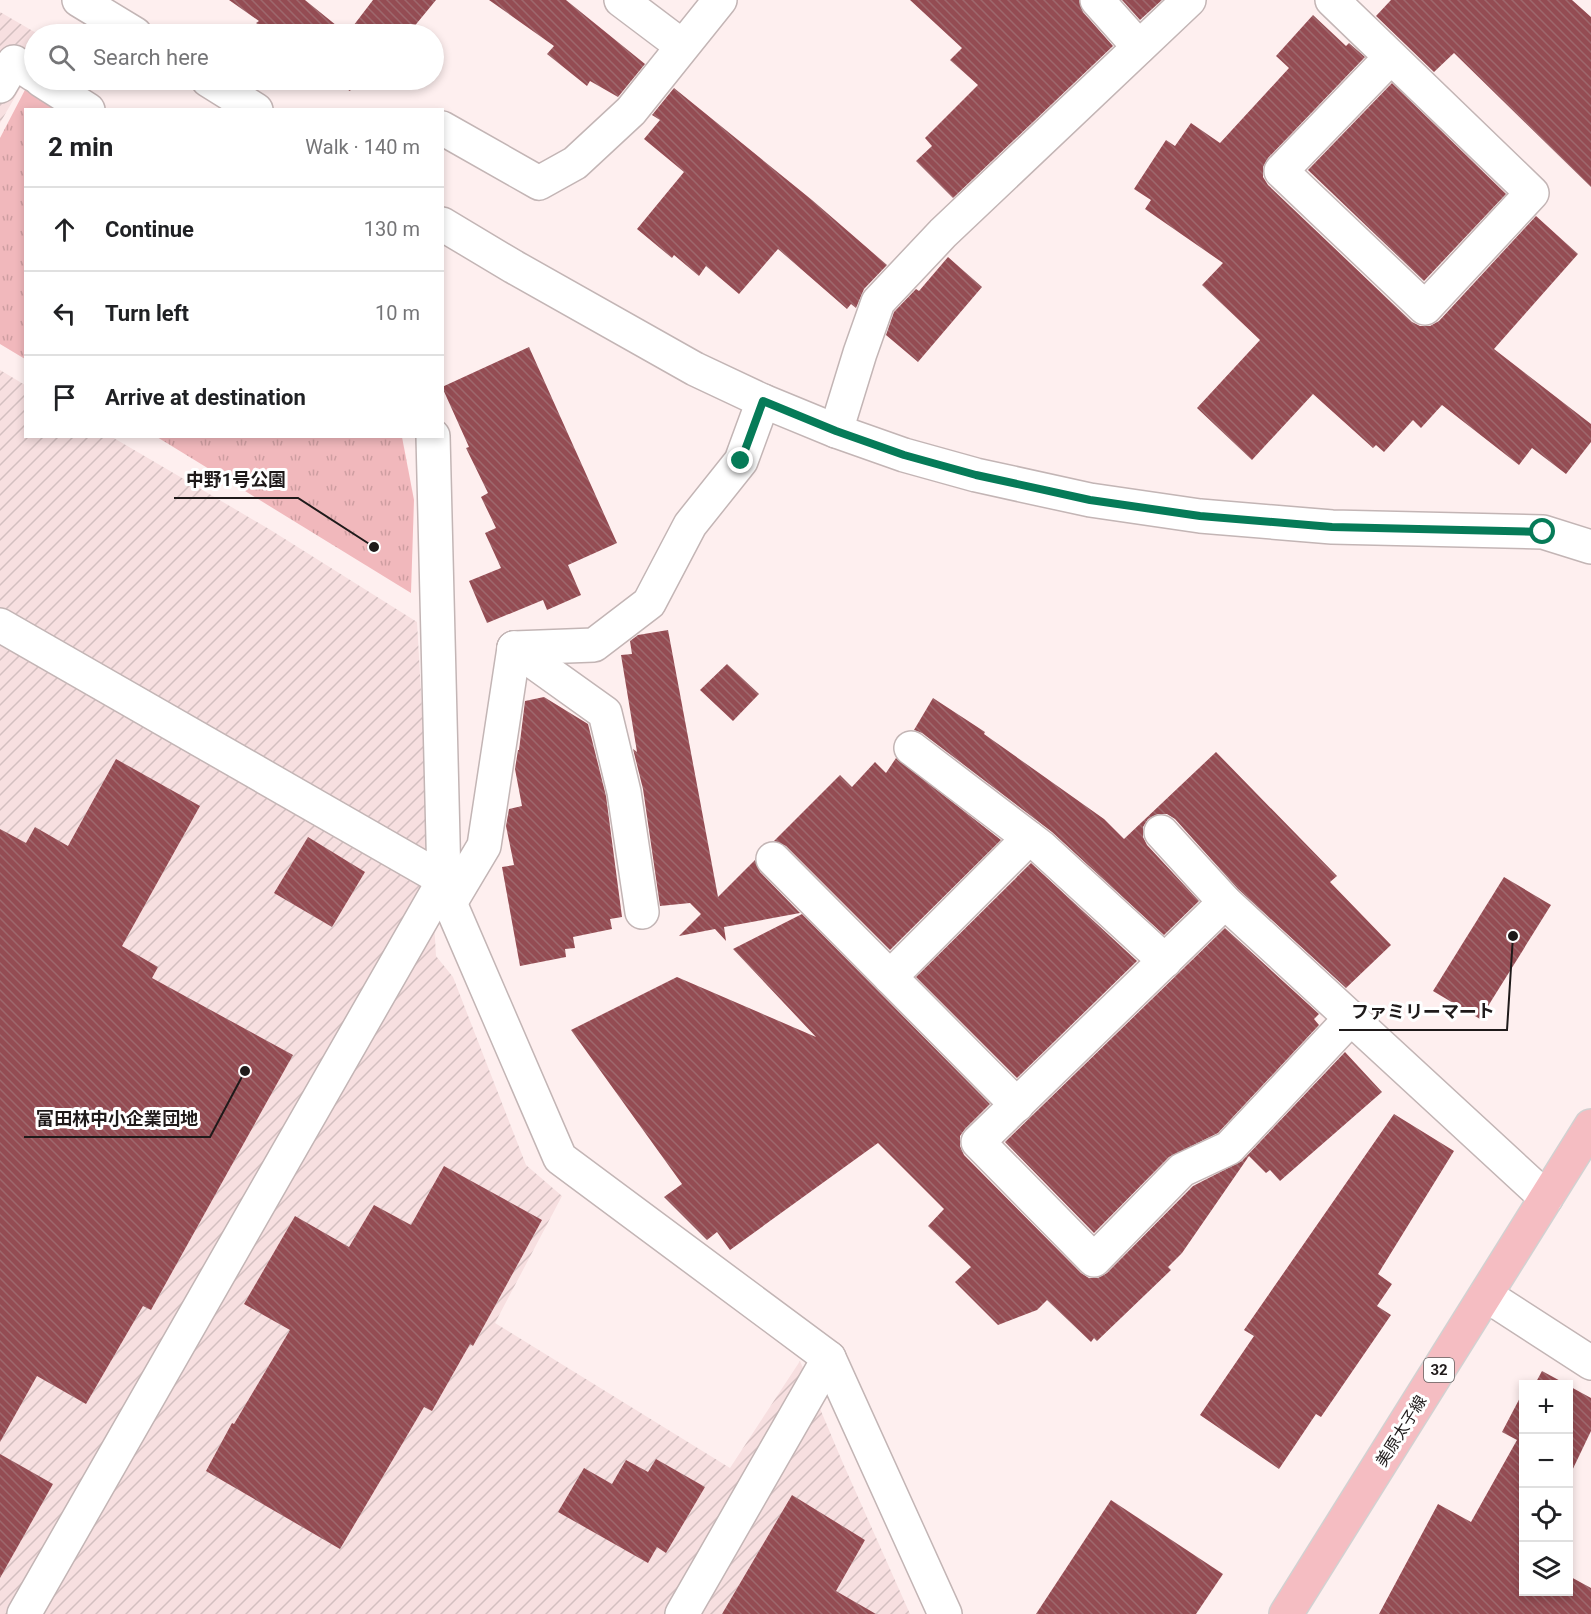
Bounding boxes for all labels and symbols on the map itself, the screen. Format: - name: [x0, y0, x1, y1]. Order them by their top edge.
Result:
- route end: [727, 447, 753, 473]
- callout: 中野1号公園: [174, 462, 298, 498]
- text: 中野1号公園: [186, 469, 286, 490]
- route start: [1529, 518, 1555, 544]
- callout: ファミリーマート: [1339, 994, 1507, 1030]
- text: ファミリーマート: [1351, 1001, 1495, 1022]
- callout: 富田林中小企業団地: [24, 1101, 210, 1137]
- text: 富田林中小企業団地: [36, 1108, 198, 1129]
- road number: 32: [1424, 1358, 1454, 1382]
- street label: 美原太子線: [1372, 1392, 1430, 1470]

